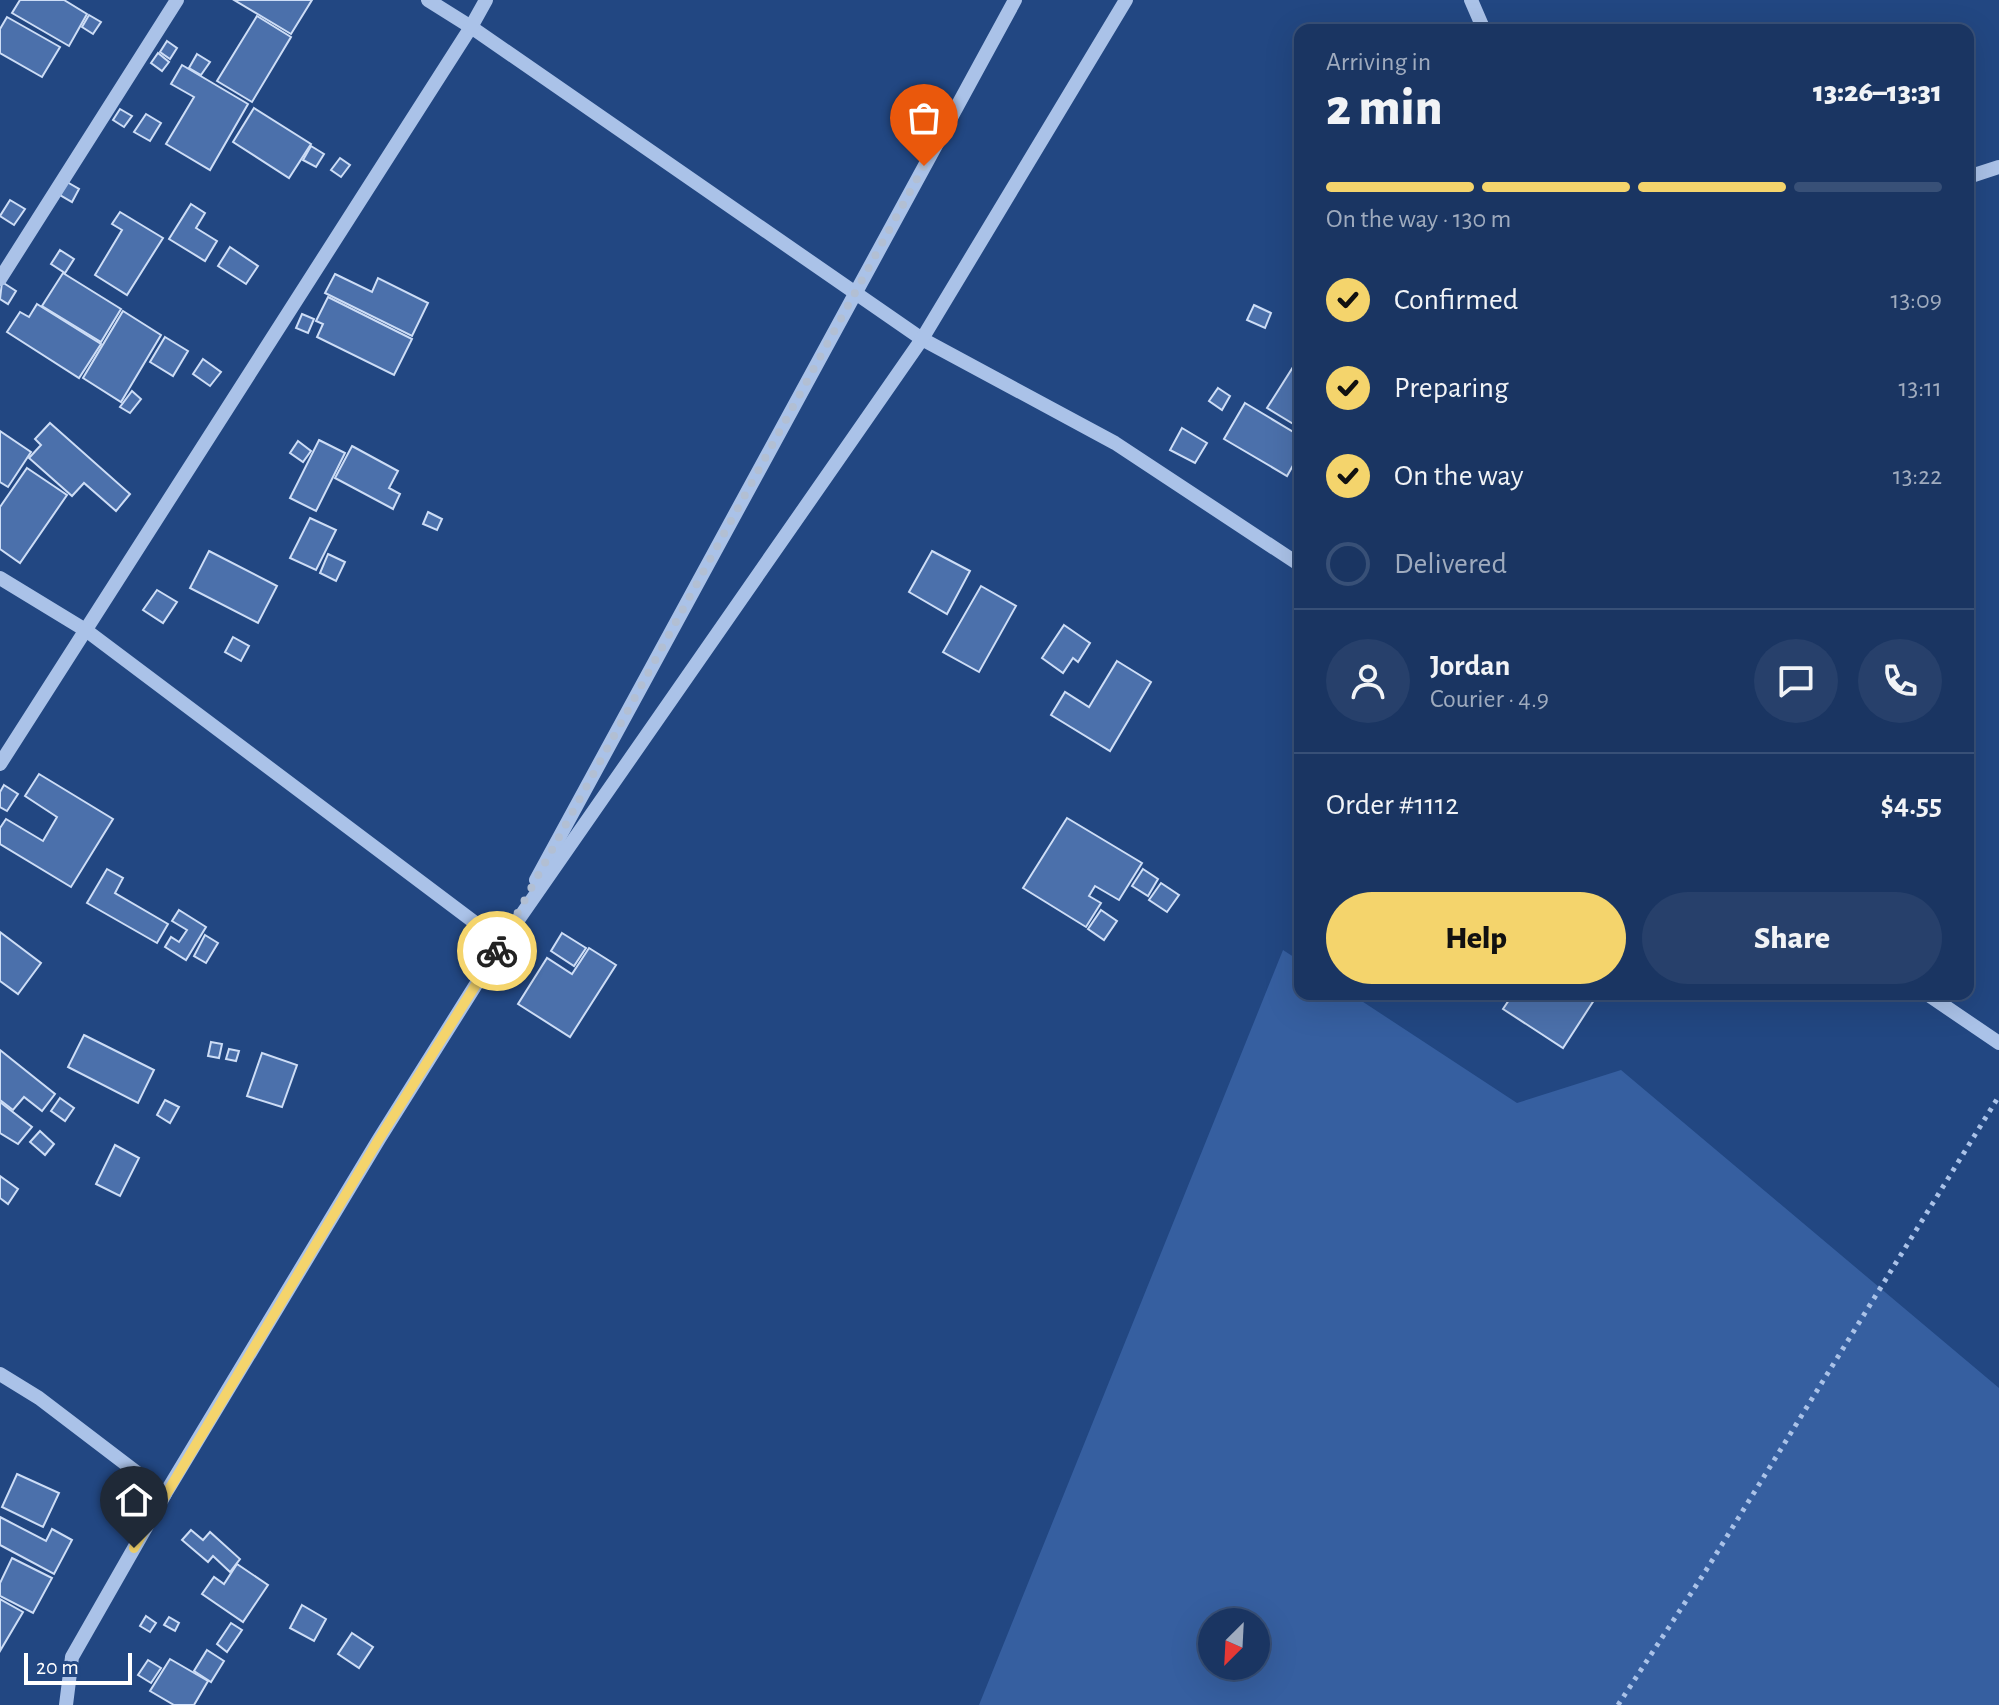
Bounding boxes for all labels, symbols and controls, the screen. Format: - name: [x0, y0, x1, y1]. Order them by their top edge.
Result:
- text: Arriving in: [1326, 49, 1431, 75]
- text: 13:26–13:31: [1813, 77, 1942, 107]
- text: 2 min: [1326, 82, 1442, 134]
- pin: [890, 84, 958, 166]
- icon: bag: [902, 96, 946, 140]
- text: On the way · 130 m: [1326, 206, 1511, 232]
- icon: check: [1326, 278, 1370, 322]
- text: Confirmed: [1394, 285, 1518, 315]
- text: 13:09: [1890, 287, 1942, 313]
- icon: check: [1326, 366, 1370, 410]
- text: Preparing: [1394, 373, 1509, 403]
- text: 13:11: [1899, 375, 1942, 401]
- icon: check: [1326, 454, 1370, 498]
- text: On the way: [1394, 461, 1523, 491]
- text: 13:22: [1893, 463, 1942, 489]
- text: Delivered: [1394, 549, 1507, 579]
- button: person: [1326, 639, 1410, 723]
- button: chat: [1754, 639, 1838, 723]
- button: phone: [1858, 639, 1942, 723]
- text: Jordan: [1430, 651, 1510, 681]
- text: Courier · 4.9: [1430, 686, 1549, 712]
- text: Order #1112: [1326, 790, 1459, 820]
- text: $4.55: [1881, 790, 1942, 820]
- button: Help: [1326, 892, 1626, 984]
- button: Share: [1642, 892, 1942, 984]
- courier: [457, 911, 537, 991]
- icon: bike: [475, 929, 519, 973]
- pin: [100, 1466, 168, 1548]
- icon: home: [112, 1478, 156, 1522]
- north arrow: [1198, 1608, 1270, 1680]
- map controls: [1198, 1608, 1270, 1680]
- scale bar: [24, 1649, 132, 1685]
- text: 20 m: [36, 1656, 79, 1678]

